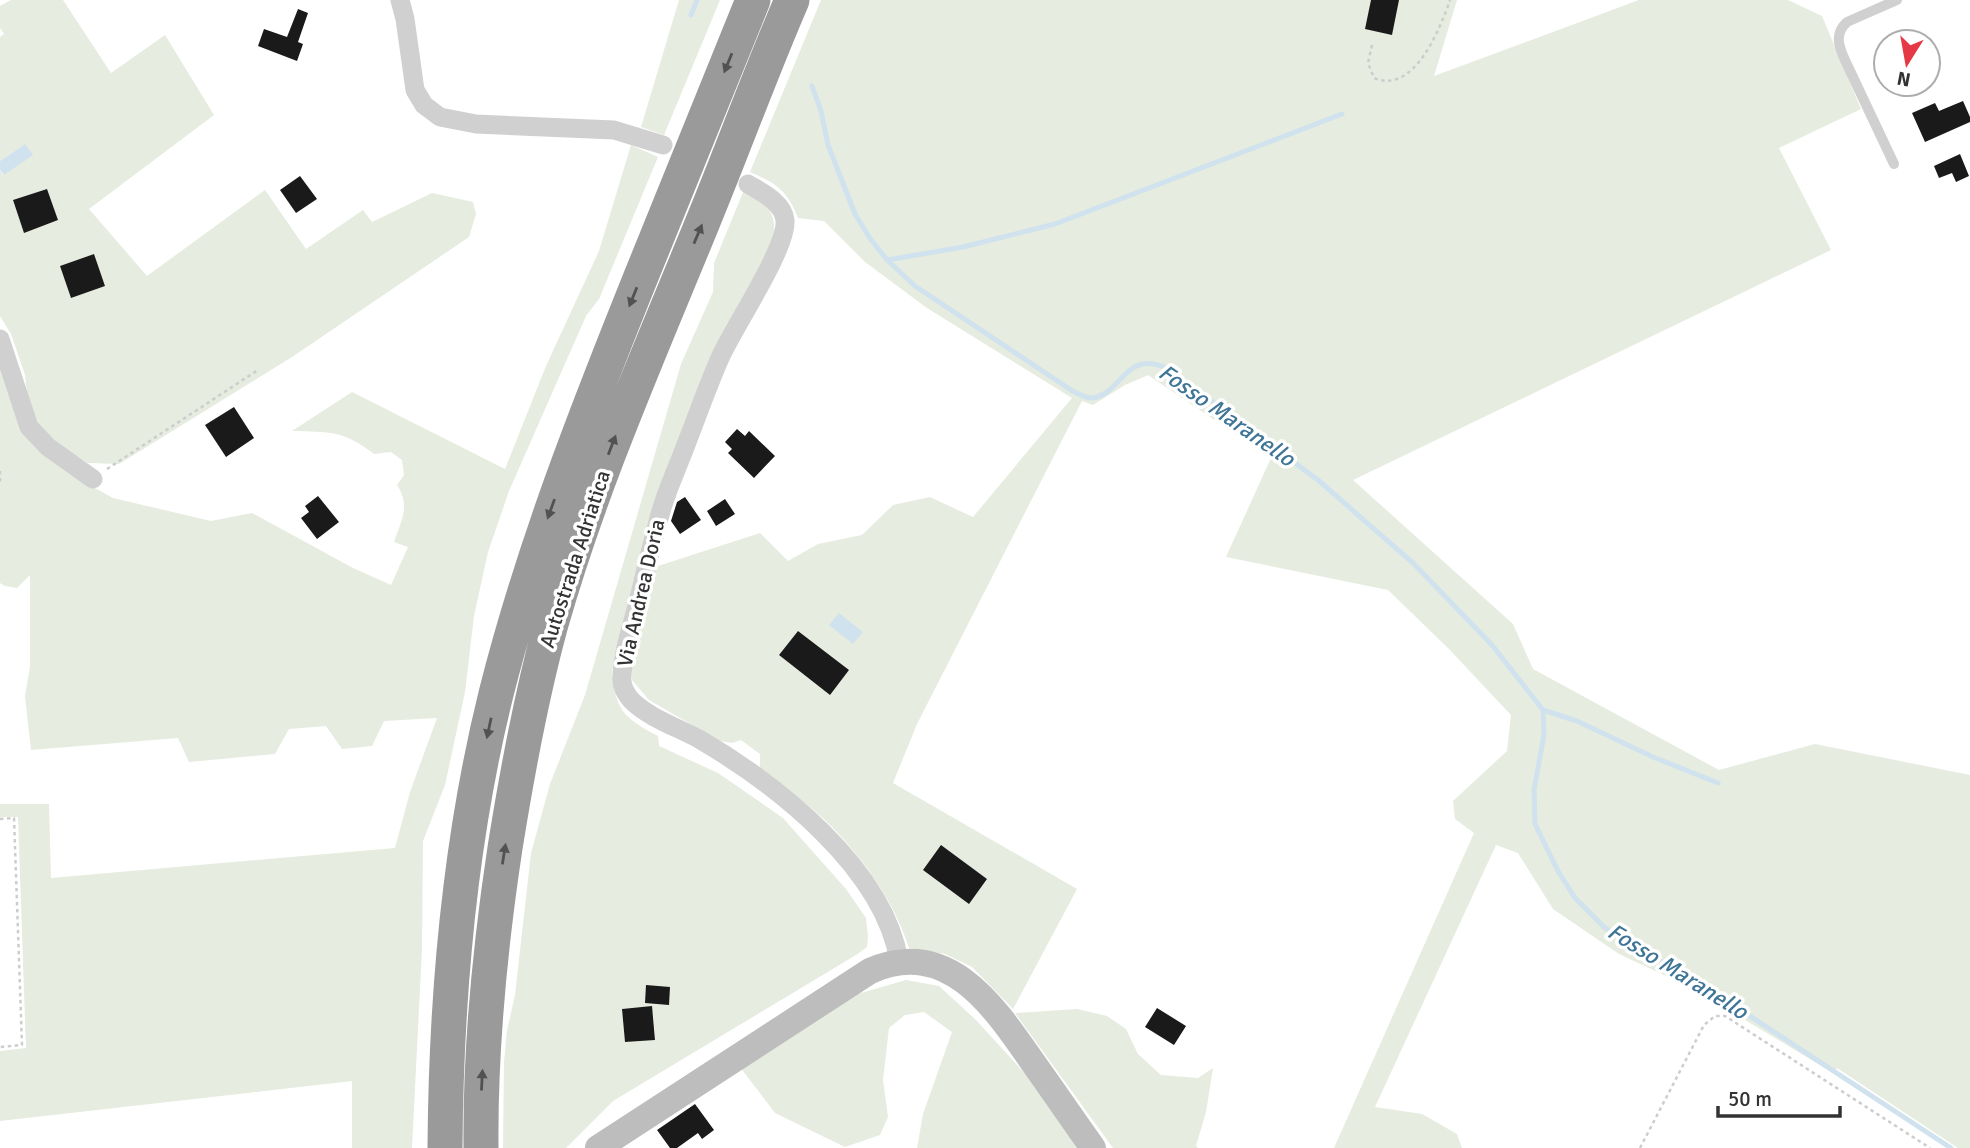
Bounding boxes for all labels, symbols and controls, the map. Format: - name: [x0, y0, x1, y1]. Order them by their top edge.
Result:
- north arrow: [1872, 28, 1942, 98]
- one-way arrow: [722, 53, 733, 74]
- text: N: [1895, 66, 1913, 92]
- one-way arrow: [693, 224, 704, 245]
- one-way arrow: [628, 287, 639, 308]
- water label: Fosso Maranello: [1153, 358, 1301, 474]
- one-way arrow: [607, 435, 618, 456]
- street label: Autostrada Adriatica: [534, 467, 616, 651]
- one-way arrow: [545, 499, 556, 520]
- street label: Via Andrea Doria: [611, 517, 671, 669]
- one-way arrow: [484, 717, 495, 739]
- one-way arrow: [499, 842, 510, 864]
- water label: Fosso Maranello: [1602, 917, 1754, 1027]
- one-way arrow: [477, 1069, 488, 1091]
- scale bar: [1718, 1074, 1840, 1118]
- text: 50 m: [1728, 1086, 1772, 1112]

